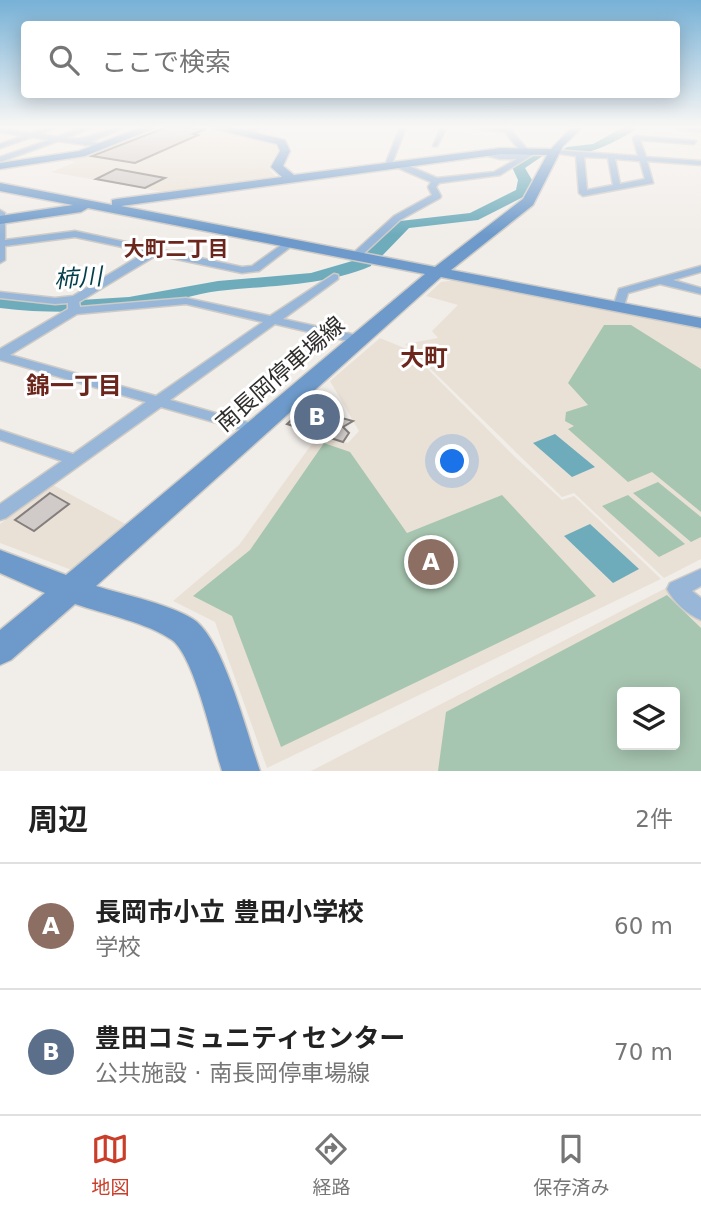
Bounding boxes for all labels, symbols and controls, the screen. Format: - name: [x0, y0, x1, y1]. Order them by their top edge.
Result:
- search box: [21, 21, 680, 98]
- icon: search: [45, 41, 83, 79]
- text: ここで検索: [101, 47, 231, 77]
- district label: 大町二丁目: [124, 237, 229, 261]
- water label: 柿川: [53, 262, 106, 294]
- street label: 南長岡停車場線: [211, 311, 349, 437]
- district label: 大町: [400, 344, 448, 372]
- district label: 錦一丁目: [26, 372, 122, 400]
- pin: B: [294, 391, 340, 443]
- your location: [435, 444, 469, 478]
- pin: A: [408, 536, 454, 588]
- map controls: [617, 687, 680, 750]
- button: layers: [617, 687, 680, 750]
- text: 周辺: [28, 802, 88, 837]
- text: 2件: [635, 806, 673, 832]
- text: 長岡市小立 豊田小学校: [95, 897, 364, 927]
- text: A: [42, 913, 60, 939]
- text: 60 m: [614, 913, 673, 939]
- text: 学校: [95, 934, 141, 960]
- text: 豊田コミュニティセンター: [95, 1023, 405, 1053]
- text: B: [42, 1039, 60, 1065]
- text: 70 m: [614, 1039, 673, 1065]
- text: 公共施設 · 南長岡停車場線: [95, 1060, 370, 1086]
- tab: 地図: [91, 1130, 130, 1199]
- tab: 経路: [312, 1130, 351, 1199]
- tab: 保存済み: [533, 1130, 610, 1199]

